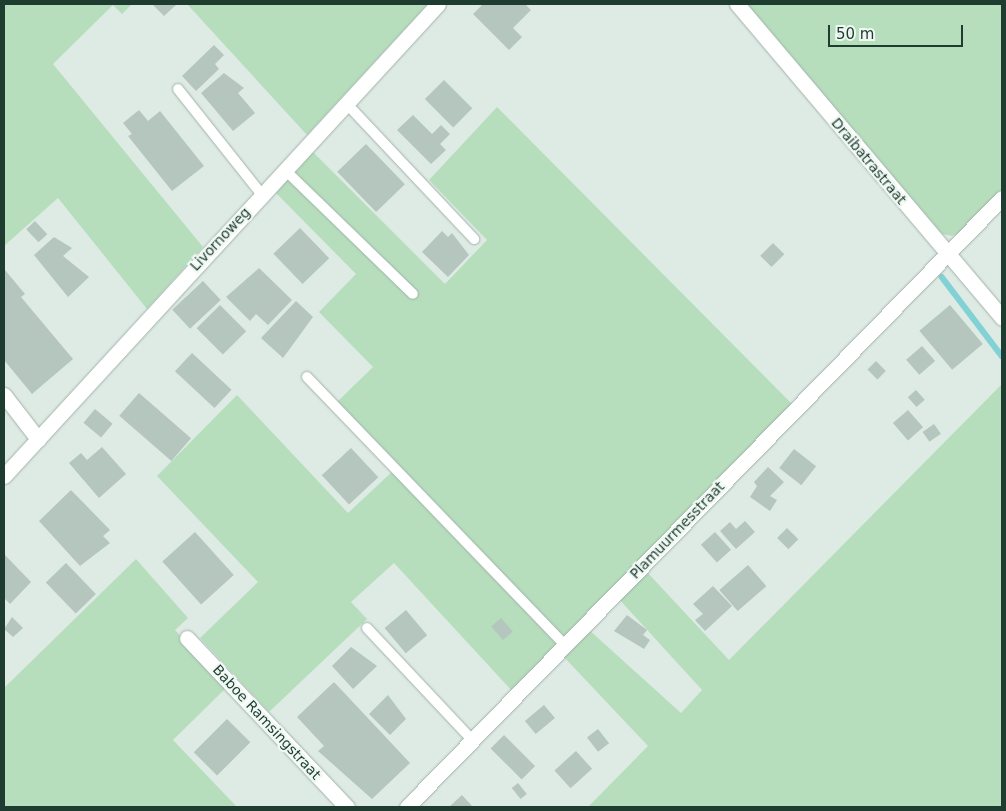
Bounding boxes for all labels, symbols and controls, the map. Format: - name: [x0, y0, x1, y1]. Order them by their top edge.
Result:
- scale bar: [831, 15, 966, 47]
- text: 50 m: [836, 25, 874, 43]
- street label: Draibatrastraat: [828, 114, 910, 208]
- street label: Livornoweg: [186, 204, 254, 274]
- street label: Plamuurmesstraat: [626, 478, 728, 582]
- street label: Baboe Ramsingstraat: [210, 661, 324, 783]

